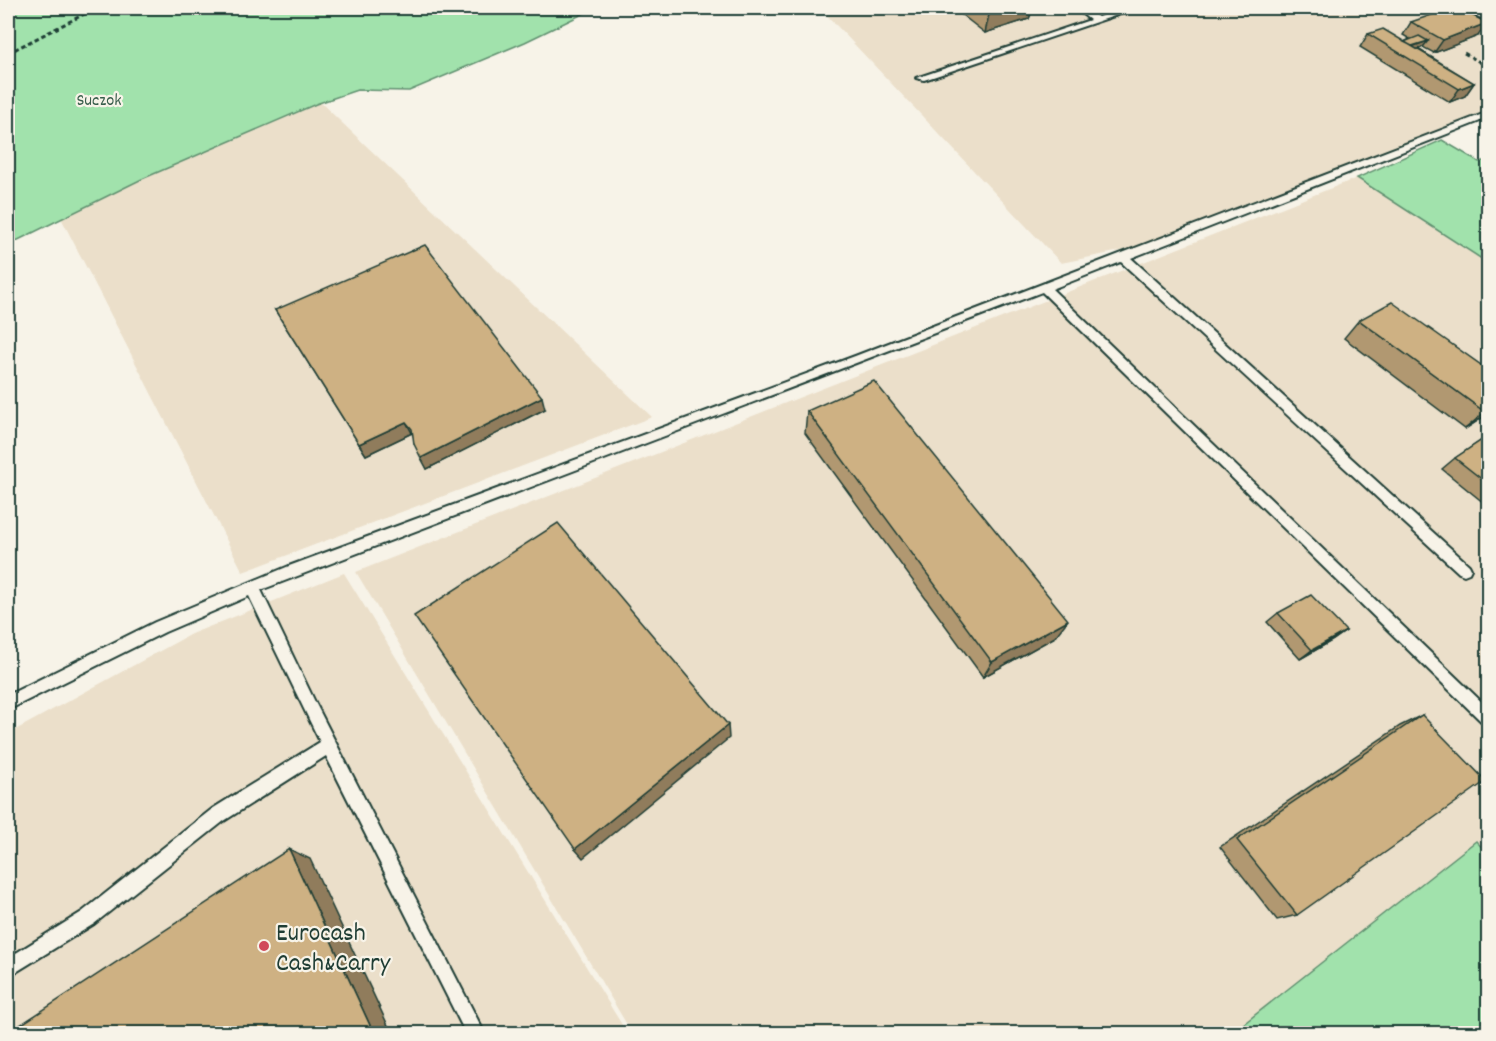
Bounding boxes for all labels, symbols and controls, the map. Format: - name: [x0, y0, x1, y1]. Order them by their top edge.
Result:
- park label: Suczok: [76, 89, 122, 114]
- place label: Eurocash Cash&Carry: [276, 916, 391, 983]
- marker: Eurocash Cash&Carry: [257, 939, 271, 953]

